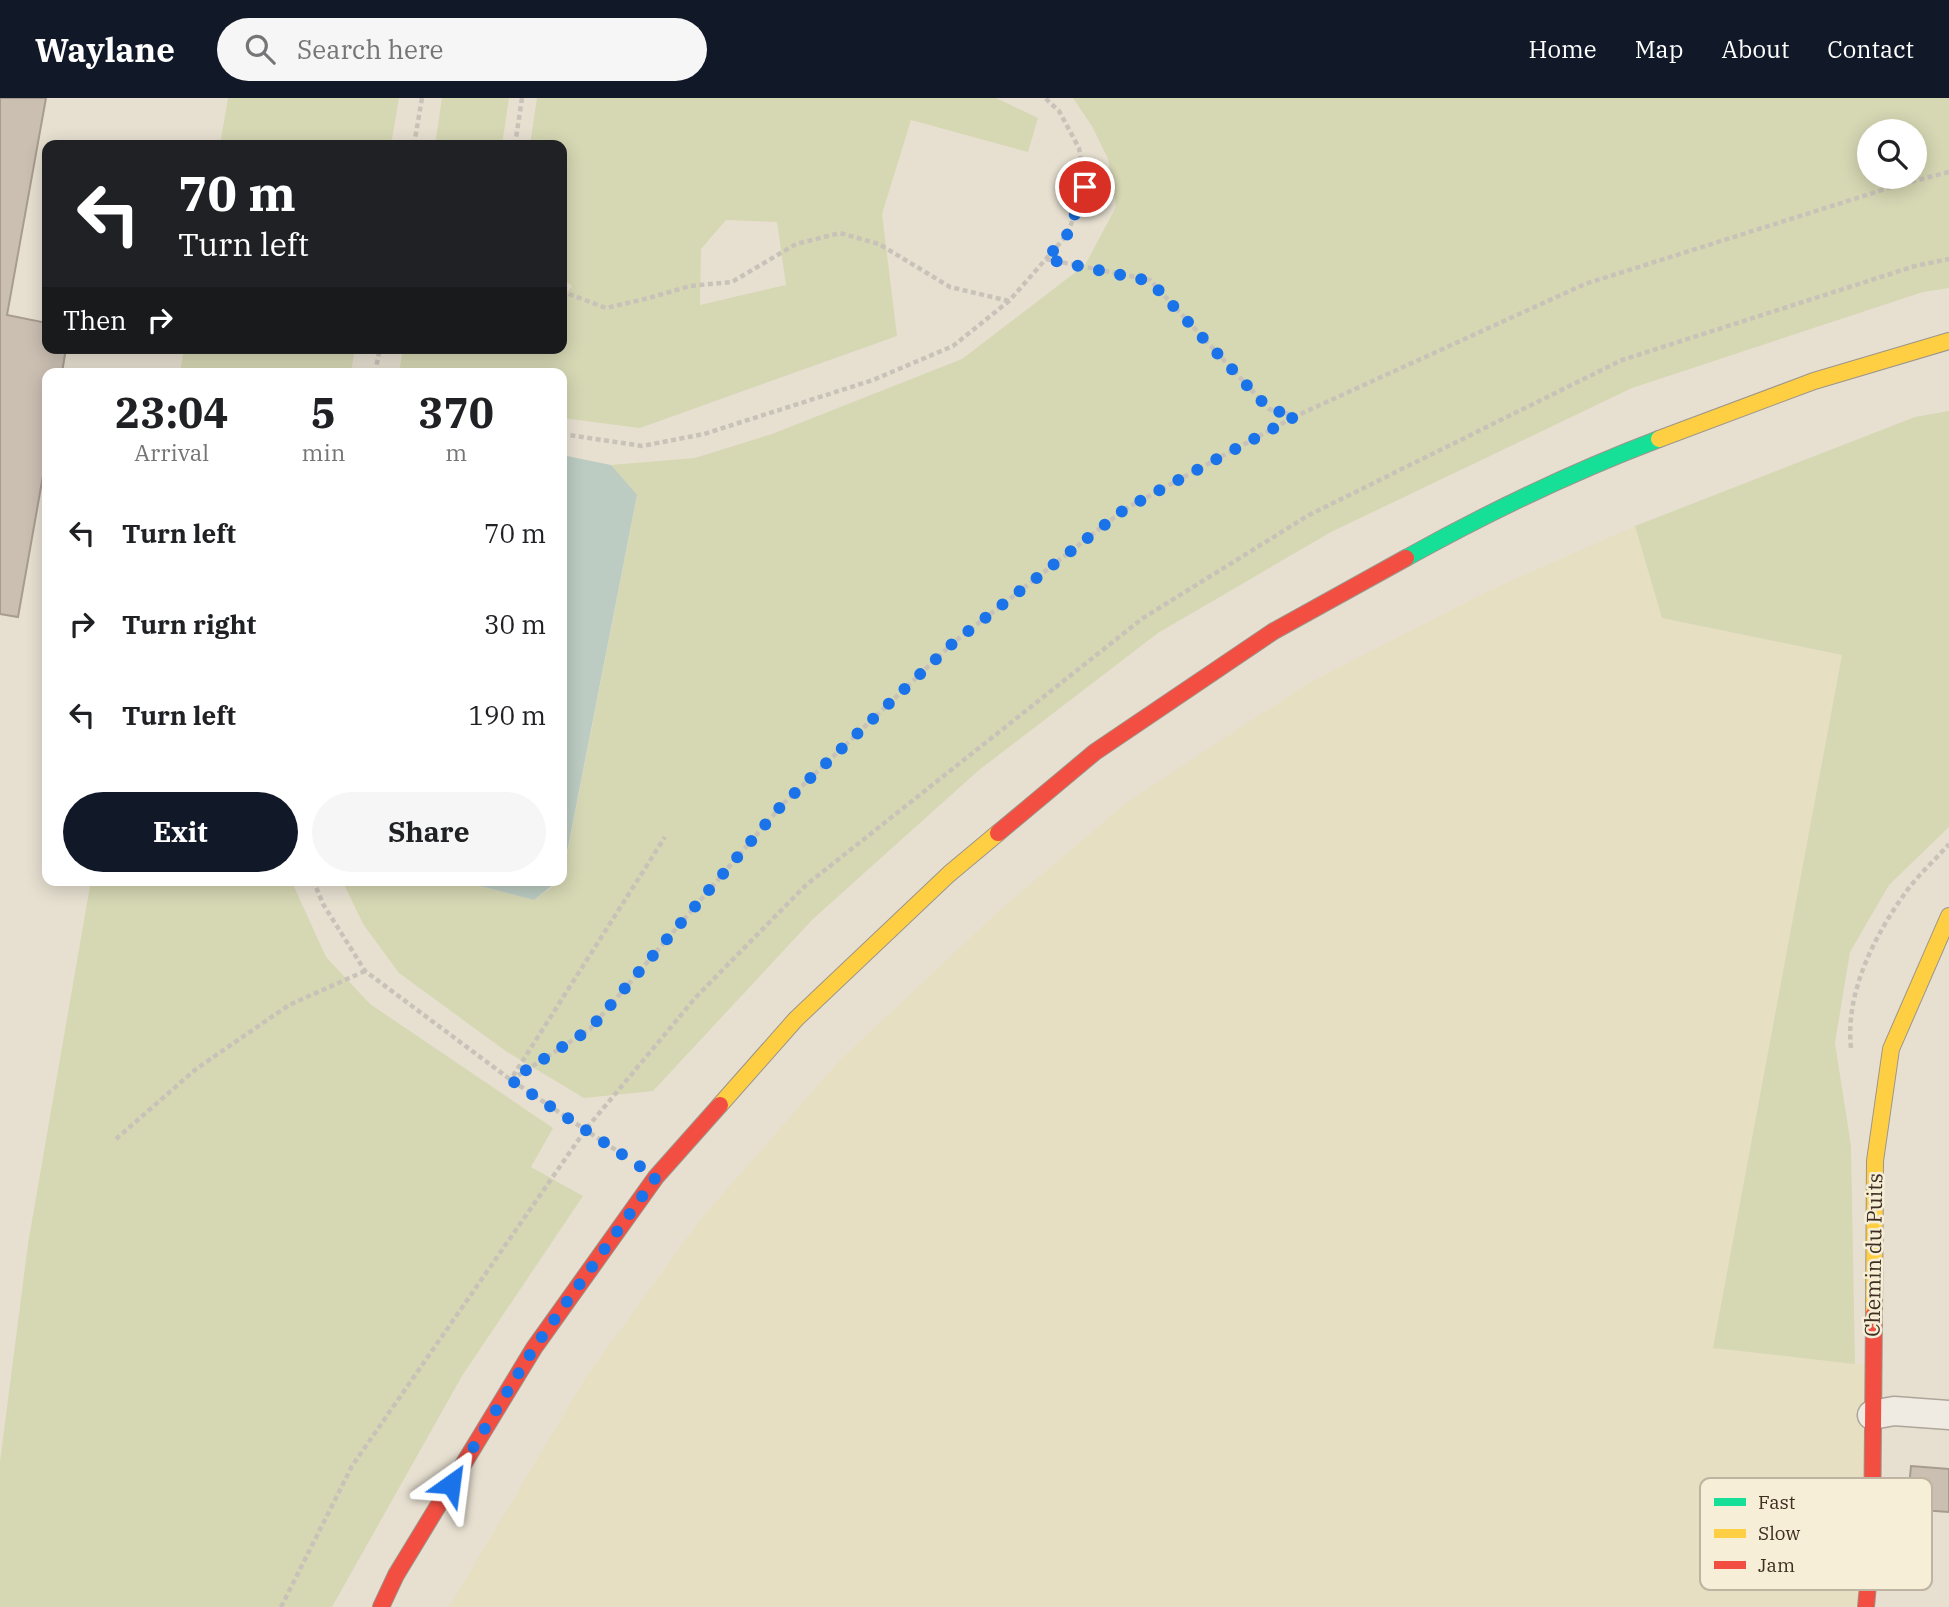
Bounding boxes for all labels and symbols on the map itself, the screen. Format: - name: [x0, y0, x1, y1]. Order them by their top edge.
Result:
- pin: [1055, 157, 1115, 217]
- street label: Chemin du Puits: [1858, 1173, 1888, 1337]
- position arrow: [414, 1447, 488, 1521]
- legend: [1700, 1478, 1932, 1590]
- text: Fast: [1758, 1490, 1796, 1514]
- text: Slow: [1758, 1521, 1800, 1545]
- text: Jam: [1758, 1553, 1795, 1577]

